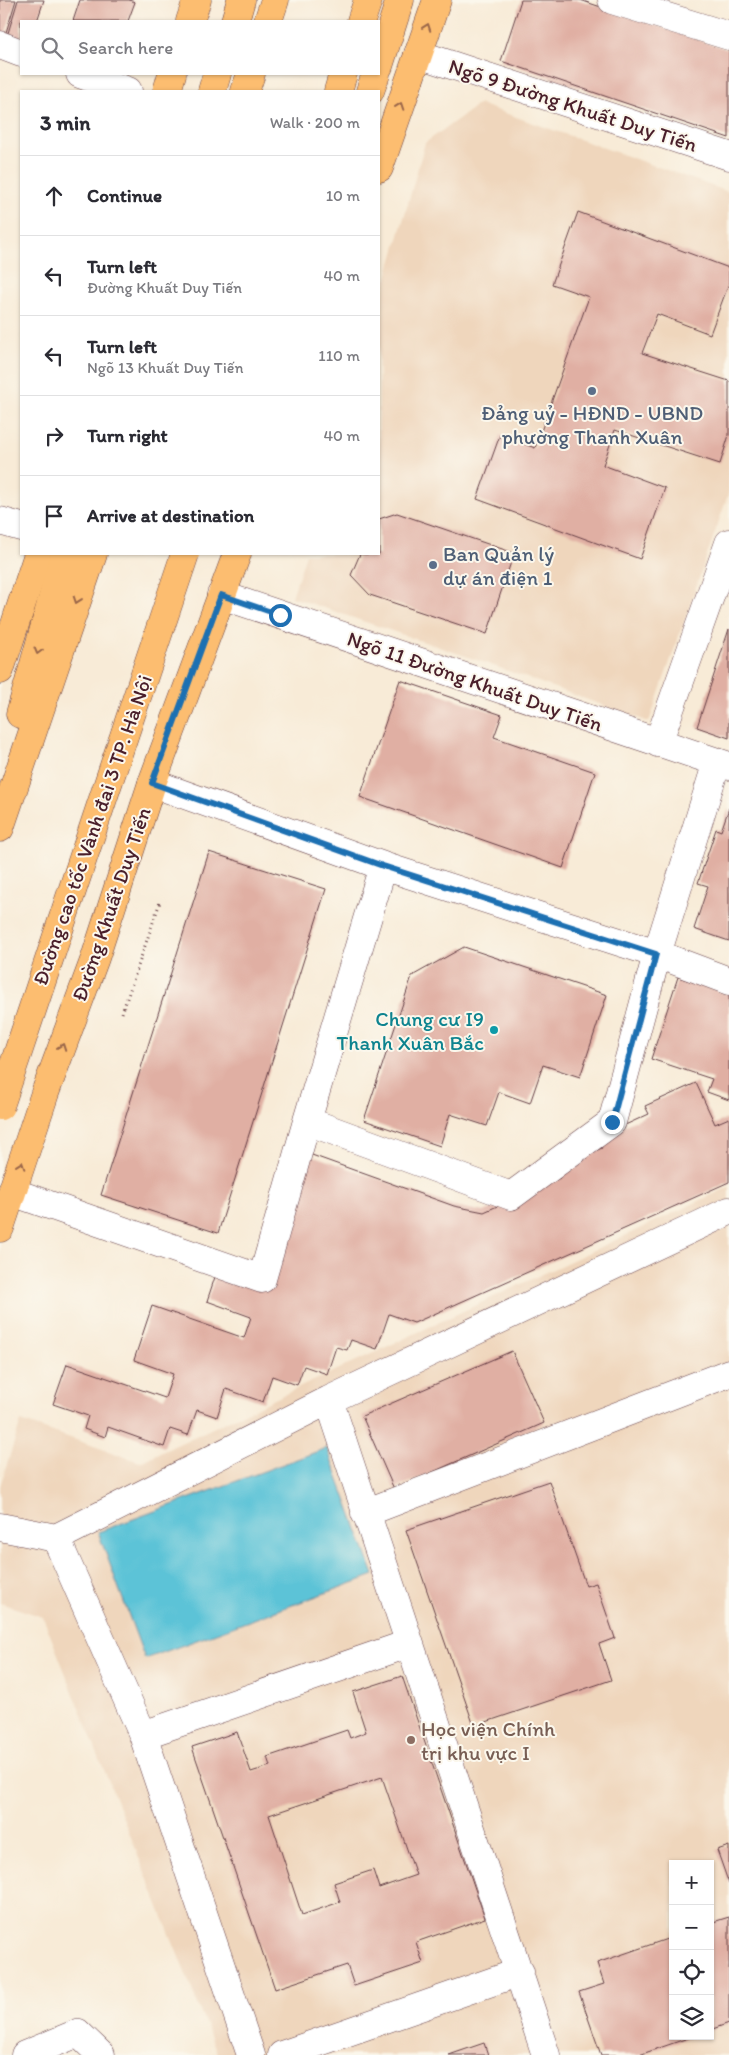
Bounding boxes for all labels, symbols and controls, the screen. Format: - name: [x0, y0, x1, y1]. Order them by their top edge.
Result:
- search box: [20, 20, 380, 75]
- one-way arrow: [421, 23, 431, 32]
- icon: search: [38, 34, 66, 62]
- text: Search here: [78, 36, 173, 59]
- street label: Ngõ 9 Đường Khuất Duy Tiến: [446, 53, 700, 157]
- one-way arrow: [394, 102, 404, 110]
- text: 3 min: [40, 110, 90, 135]
- text: Walk · 200 m: [270, 113, 360, 132]
- icon: ahead: [40, 182, 68, 210]
- text: Continue: [87, 184, 162, 207]
- text: 10 m: [326, 186, 360, 205]
- text: Turn left: [87, 255, 157, 278]
- icon: left: [40, 262, 68, 290]
- text: 40 m: [323, 266, 360, 285]
- text: Đường Khuất Duy Tiến: [87, 278, 242, 297]
- text: Turn left: [87, 335, 157, 358]
- icon: left: [40, 342, 68, 370]
- text: 110 m: [318, 346, 360, 365]
- text: Ngõ 13 Khuất Duy Tiến: [87, 358, 243, 377]
- marker: Đảng uỷ - HĐND - UBND phường Thanh Xuân: [586, 385, 598, 397]
- place label: Đảng uỷ - HĐND - UBND phường Thanh Xuân: [481, 400, 703, 449]
- icon: right: [40, 422, 68, 450]
- text: Turn right: [87, 424, 168, 447]
- text: 40 m: [323, 426, 360, 445]
- icon: arrive: [40, 502, 68, 530]
- text: Arrive at destination: [87, 504, 254, 527]
- place label: Ban Quản lý dự án điện 1: [443, 541, 554, 590]
- marker: Ban Quản lý dự án điện 1: [427, 559, 439, 571]
- one-way arrow: [73, 595, 83, 604]
- route start: [269, 604, 292, 627]
- street label: Ngõ 11 Đường Khuất Duy Tiến: [344, 626, 606, 737]
- one-way arrow: [33, 647, 43, 655]
- street label: Đường cao tốc Vành đai 3 TP. Hà Nội: [27, 672, 157, 988]
- street label: Đường Khuất Duy Tiến: [66, 804, 156, 1004]
- place label: Chung cư I9 Thanh Xuân Bắc: [337, 1006, 484, 1055]
- marker: Chung cư I9 Thanh Xuân Bắc: [488, 1024, 500, 1036]
- one-way arrow: [56, 1043, 66, 1052]
- route end: [601, 1111, 624, 1134]
- one-way arrow: [15, 1161, 25, 1170]
- place label: Học viện Chính trị khu vực I: [421, 1716, 556, 1765]
- marker: Học viện Chính trị khu vực I: [405, 1734, 417, 1746]
- map controls: [669, 1860, 714, 2040]
- button: +: [669, 1860, 714, 1905]
- button: −: [669, 1905, 714, 1950]
- button: locate: [669, 1950, 714, 1995]
- button: layers: [669, 1995, 714, 2040]

